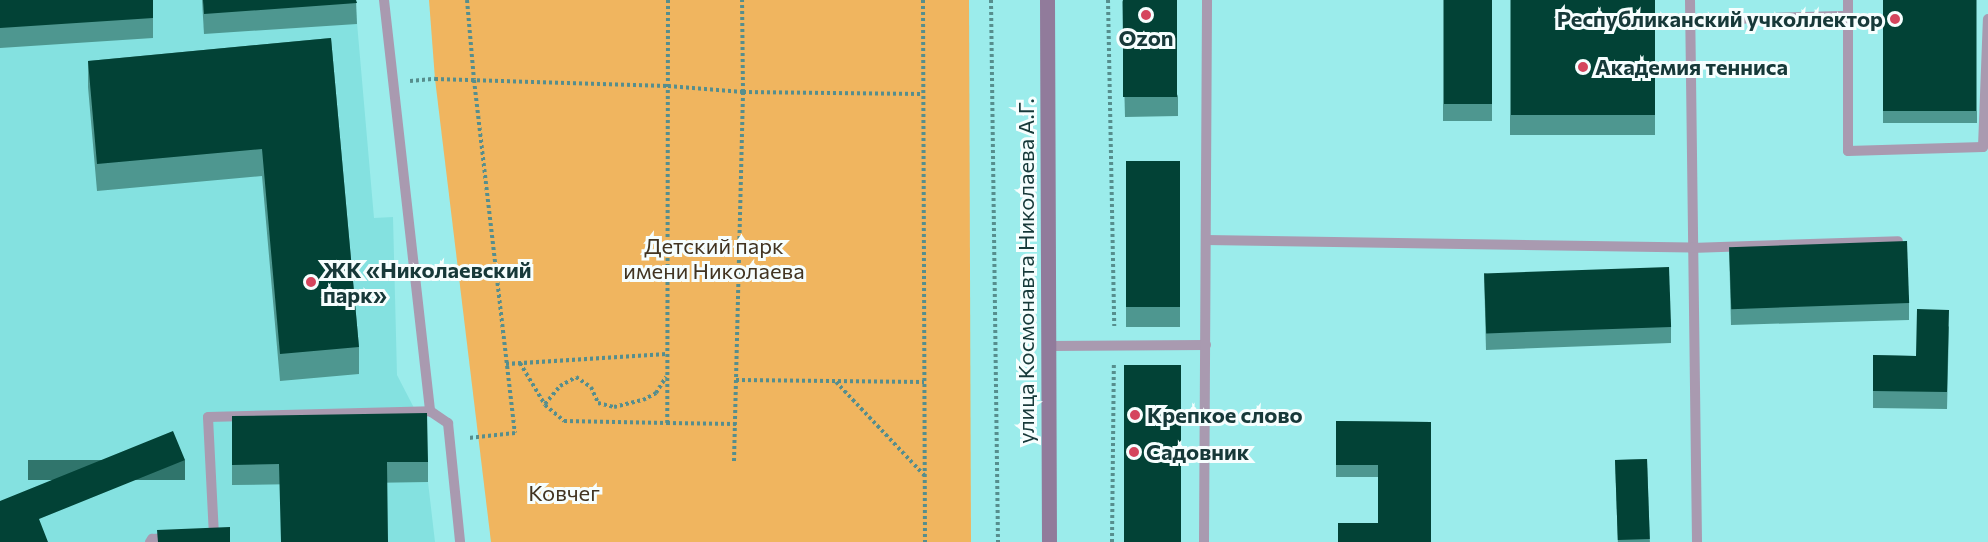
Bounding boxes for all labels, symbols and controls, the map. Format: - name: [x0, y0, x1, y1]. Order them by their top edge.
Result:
- place label: Республиканский учколлектор: [1557, 6, 1883, 32]
- marker: Ozon: [1139, 8, 1153, 22]
- marker: Республиканский учколлектор: [1888, 12, 1902, 26]
- place label: Ozon: [1118, 25, 1174, 51]
- place label: Академия тенниса: [1595, 54, 1788, 80]
- marker: Академия тенниса: [1576, 60, 1590, 74]
- street label: улица Космонавта Николаева А.Г.: [1013, 98, 1039, 444]
- park label: Детский парк имени Николаева: [623, 232, 805, 284]
- place label: ЖК «Николаевский парк»: [323, 256, 532, 308]
- marker: ЖК «Николаевский парк»: [304, 275, 318, 289]
- place label: Крепкое слово: [1147, 402, 1303, 428]
- marker: Крепкое слово: [1128, 408, 1142, 422]
- place label: Садовник: [1146, 439, 1249, 465]
- marker: Садовник: [1127, 445, 1141, 459]
- park label: Ковчег: [528, 480, 600, 506]

